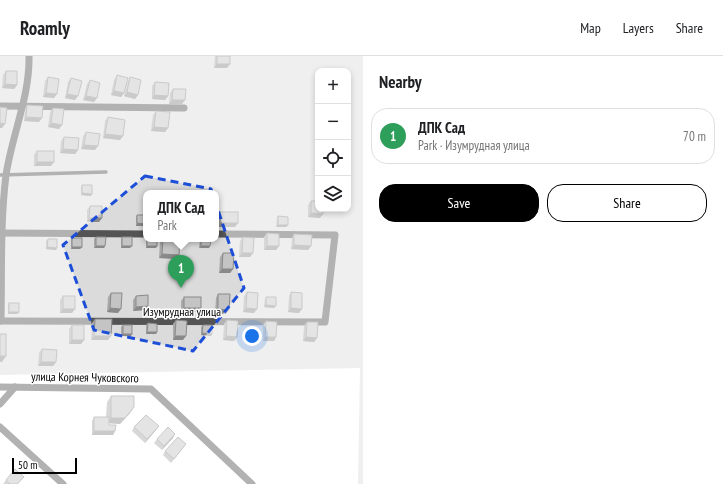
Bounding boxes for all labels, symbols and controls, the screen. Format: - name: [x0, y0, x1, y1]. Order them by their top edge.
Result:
- text: Roamly: [20, 16, 70, 40]
- text: Map: [580, 19, 601, 37]
- text: Layers: [623, 19, 654, 37]
- text: Share: [676, 19, 703, 37]
- map controls: [315, 68, 351, 212]
- button: +: [315, 68, 351, 104]
- text: Nearby: [379, 71, 422, 93]
- button: −: [315, 104, 351, 140]
- text: ДПК Сад: [418, 118, 465, 137]
- text: 1: [390, 128, 396, 145]
- text: 70 m: [683, 128, 706, 145]
- text: Park · Изумрудная улица: [418, 137, 530, 154]
- button: locate: [315, 140, 351, 176]
- button: layers: [315, 176, 351, 212]
- button: Save: [379, 184, 539, 222]
- button: Share: [547, 184, 707, 222]
- popup: [143, 190, 219, 242]
- text: ДПК Сад: [157, 198, 205, 217]
- text: Park: [157, 217, 177, 234]
- pin: 1: [168, 255, 194, 288]
- street label: Изумрудная улица: [143, 304, 221, 319]
- your location: [242, 326, 262, 346]
- street label: улица Корнея Чуковского: [31, 369, 139, 385]
- scale bar: [12, 456, 77, 475]
- text: 50 m: [18, 458, 37, 472]

